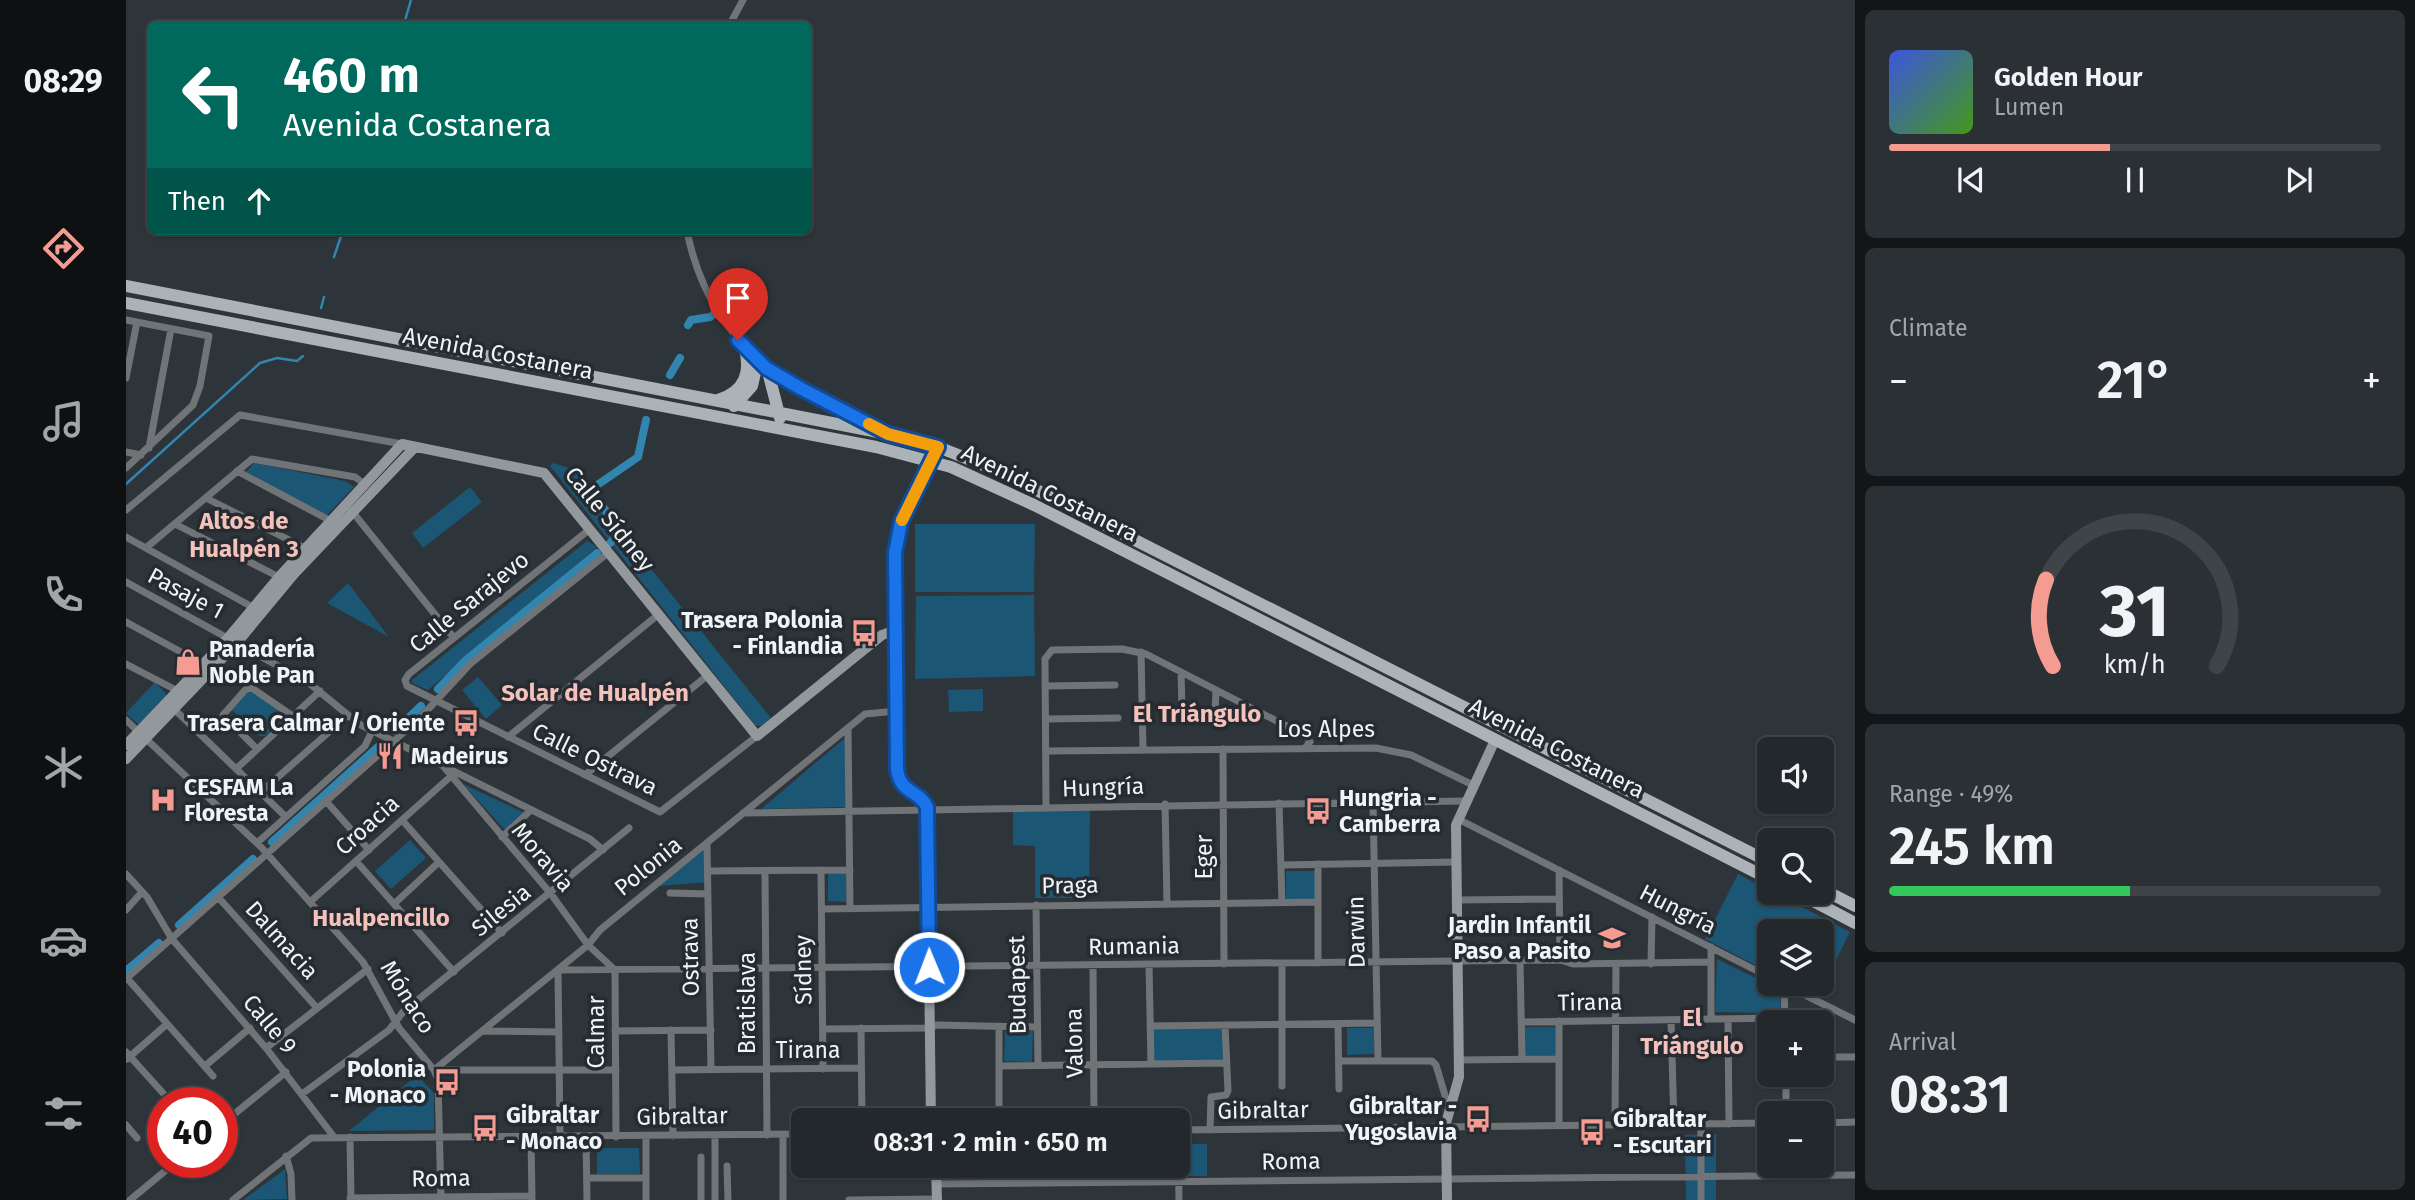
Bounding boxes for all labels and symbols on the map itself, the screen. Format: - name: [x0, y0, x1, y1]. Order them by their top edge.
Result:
- pin: [708, 268, 768, 340]
- street label: Avenida Costanera: [401, 321, 595, 385]
- street label: Avenida Costanera: [957, 438, 1143, 548]
- street label: Calle Sídney: [559, 461, 661, 578]
- district label: Altos de Hualpén 3: [189, 507, 299, 563]
- street label: Calle Sarajevo: [404, 545, 534, 659]
- street label: Pasaje 1: [143, 561, 229, 625]
- place label: Trasera Polonia - Finlandia: [681, 606, 843, 660]
- bus stop icon: Trasera Polonia - Finlandia: [849, 618, 879, 648]
- place label: Panadería Noble Pan: [209, 635, 315, 689]
- shop icon: Panadería Noble Pan: [173, 647, 203, 677]
- district label: Solar de Hualpén: [501, 679, 689, 707]
- street label: Avenida Costanera: [1465, 692, 1649, 804]
- district label: El Triángulo: [1133, 700, 1261, 728]
- bus stop icon: Trasera Calmar / Oriente: [451, 708, 481, 738]
- place label: Trasera Calmar / Oriente: [187, 709, 445, 737]
- street label: Los Alpes: [1277, 715, 1375, 743]
- street label: Calle Ostrava: [528, 717, 662, 801]
- restaurant icon: Madeirus: [375, 741, 405, 771]
- place label: Madeirus: [411, 742, 508, 770]
- street label: Hungría: [1061, 772, 1145, 802]
- place label: CESFAM La Floresta: [184, 773, 294, 827]
- place label: Hungria - Camberra: [1339, 784, 1441, 838]
- hospital icon: CESFAM La Floresta: [148, 785, 178, 815]
- street label: Croacia: [329, 789, 405, 861]
- bus stop icon: Hungria - Camberra: [1303, 796, 1333, 826]
- street label: Moravia: [506, 817, 580, 897]
- street label: Polonia: [609, 830, 687, 902]
- street label: Eger: [1190, 834, 1218, 879]
- street label: Praga: [1041, 871, 1099, 899]
- street label: Silesia: [466, 878, 536, 942]
- street label: Hungría: [1635, 878, 1721, 940]
- street label: Dalmacia: [240, 895, 324, 985]
- street label: Darwin: [1341, 896, 1371, 968]
- district label: Hualpencillo: [312, 904, 450, 932]
- place label: Jardin Infantil Paso a Pasito: [1447, 911, 1591, 965]
- street label: Ostrava: [675, 917, 705, 997]
- school or university icon: Jardin Infantil Paso a Pasito: [1597, 923, 1627, 953]
- position arrow: [892, 930, 966, 1004]
- street label: Rumania: [1088, 931, 1180, 961]
- street label: Sídney: [788, 934, 818, 1005]
- street label: Budapest: [1002, 935, 1032, 1035]
- street label: Bratislava: [733, 952, 761, 1054]
- street label: Mónaco: [375, 955, 441, 1039]
- street label: Tirana: [1557, 987, 1623, 1017]
- street label: Calle 9: [237, 989, 303, 1059]
- street label: Calmar: [582, 995, 610, 1068]
- district label: El Triángulo: [1640, 1004, 1744, 1060]
- street label: Valona: [1059, 1008, 1089, 1078]
- street label: Tirana: [776, 1036, 840, 1064]
- place label: Polonia - Monaco: [330, 1055, 426, 1109]
- bus stop icon: Polonia - Monaco: [432, 1067, 462, 1097]
- speed limit sign: 40: [147, 1087, 238, 1178]
- place label: Gibraltar - Yugoslavia: [1344, 1092, 1457, 1146]
- street label: Gibraltar: [1217, 1095, 1309, 1125]
- place label: Gibraltar - Monaco: [506, 1101, 602, 1155]
- street label: Gibraltar: [636, 1101, 728, 1131]
- bus stop icon: Gibraltar - Yugoslavia: [1463, 1104, 1493, 1134]
- place label: Gibraltar - Escutari: [1613, 1105, 1712, 1159]
- bus stop icon: Gibraltar - Monaco: [470, 1113, 500, 1143]
- bus stop icon: Gibraltar - Escutari: [1577, 1117, 1607, 1147]
- street label: Roma: [1261, 1146, 1321, 1176]
- street label: Roma: [411, 1163, 471, 1193]

